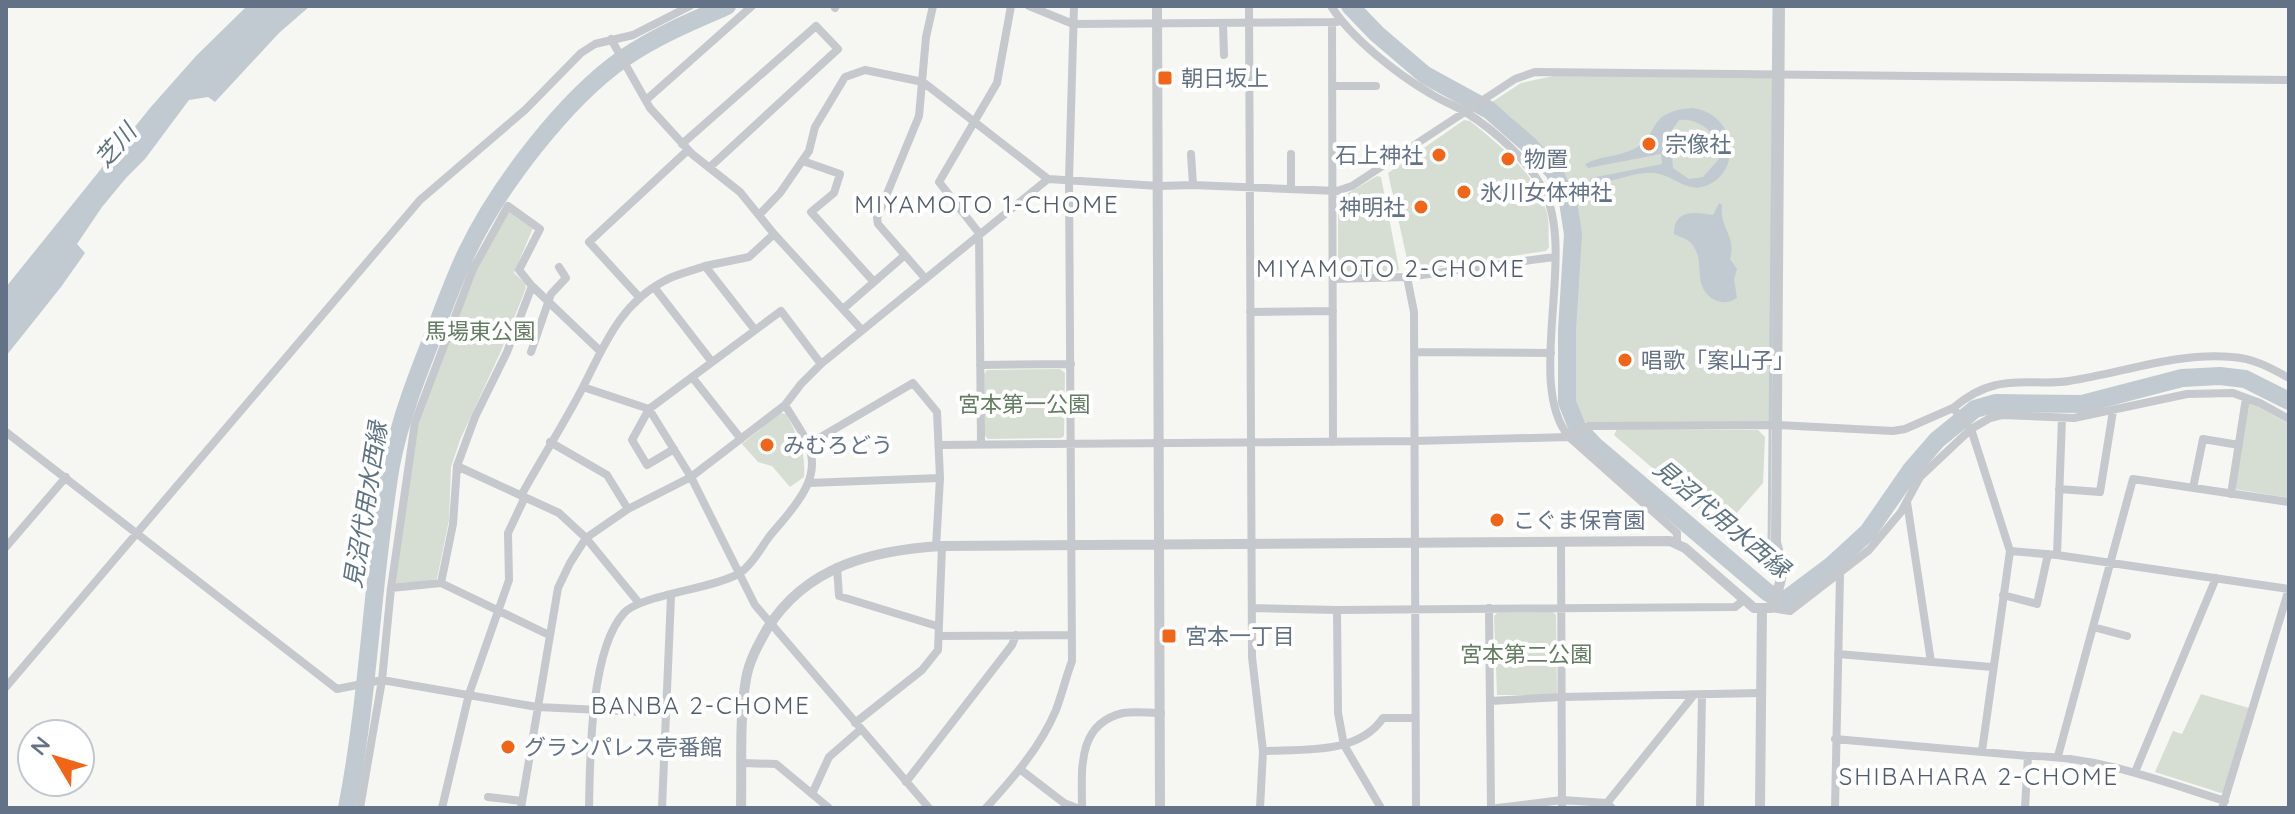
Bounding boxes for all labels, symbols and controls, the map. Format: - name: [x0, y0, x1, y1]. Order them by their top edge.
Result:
- place label: 朝日坂上: [1181, 64, 1269, 92]
- marker: 朝日坂上: [1156, 69, 1174, 87]
- water label: 芝川: [88, 115, 144, 173]
- place label: 宗像社: [1665, 130, 1731, 158]
- marker: 宗像社: [1640, 135, 1658, 153]
- place label: 石上神社: [1335, 141, 1423, 169]
- place label: 物置: [1524, 145, 1568, 173]
- marker: 石上神社: [1430, 146, 1448, 164]
- marker: 物置: [1499, 150, 1517, 168]
- place label: 氷川女体神社: [1480, 178, 1612, 206]
- marker: 氷川女体神社: [1455, 183, 1473, 201]
- district label: MIYAMOTO 1-CHOME: [854, 189, 1120, 219]
- place label: 神明社: [1339, 193, 1405, 221]
- marker: 神明社: [1412, 198, 1430, 216]
- district label: MIYAMOTO 2-CHOME: [1256, 253, 1526, 283]
- park label: 馬場東公園: [425, 317, 535, 345]
- place label: 唱歌「案山子」: [1641, 346, 1795, 374]
- marker: 唱歌「案山子」: [1616, 351, 1634, 369]
- park label: 宮本第一公園: [958, 390, 1090, 418]
- water label: 見沼代用水西縁: [337, 417, 393, 590]
- place label: みむろどう: [783, 431, 893, 459]
- marker: みむろどう: [758, 436, 776, 454]
- water label: 見沼代用水西縁: [1648, 453, 1798, 585]
- place label: こぐま保育園: [1513, 506, 1645, 534]
- marker: こぐま保育園: [1488, 511, 1506, 529]
- place label: 宮本一丁目: [1185, 622, 1295, 650]
- marker: 宮本一丁目: [1160, 627, 1178, 645]
- park label: 宮本第二公園: [1460, 640, 1592, 668]
- district label: BANBA 2-CHOME: [591, 690, 811, 720]
- north arrow: [16, 718, 96, 798]
- text: N: [24, 731, 56, 761]
- place label: グランパレス壱番館: [524, 733, 722, 761]
- marker: グランパレス壱番館: [499, 738, 517, 756]
- district label: SHIBAHARA 2-CHOME: [1839, 761, 2119, 791]

